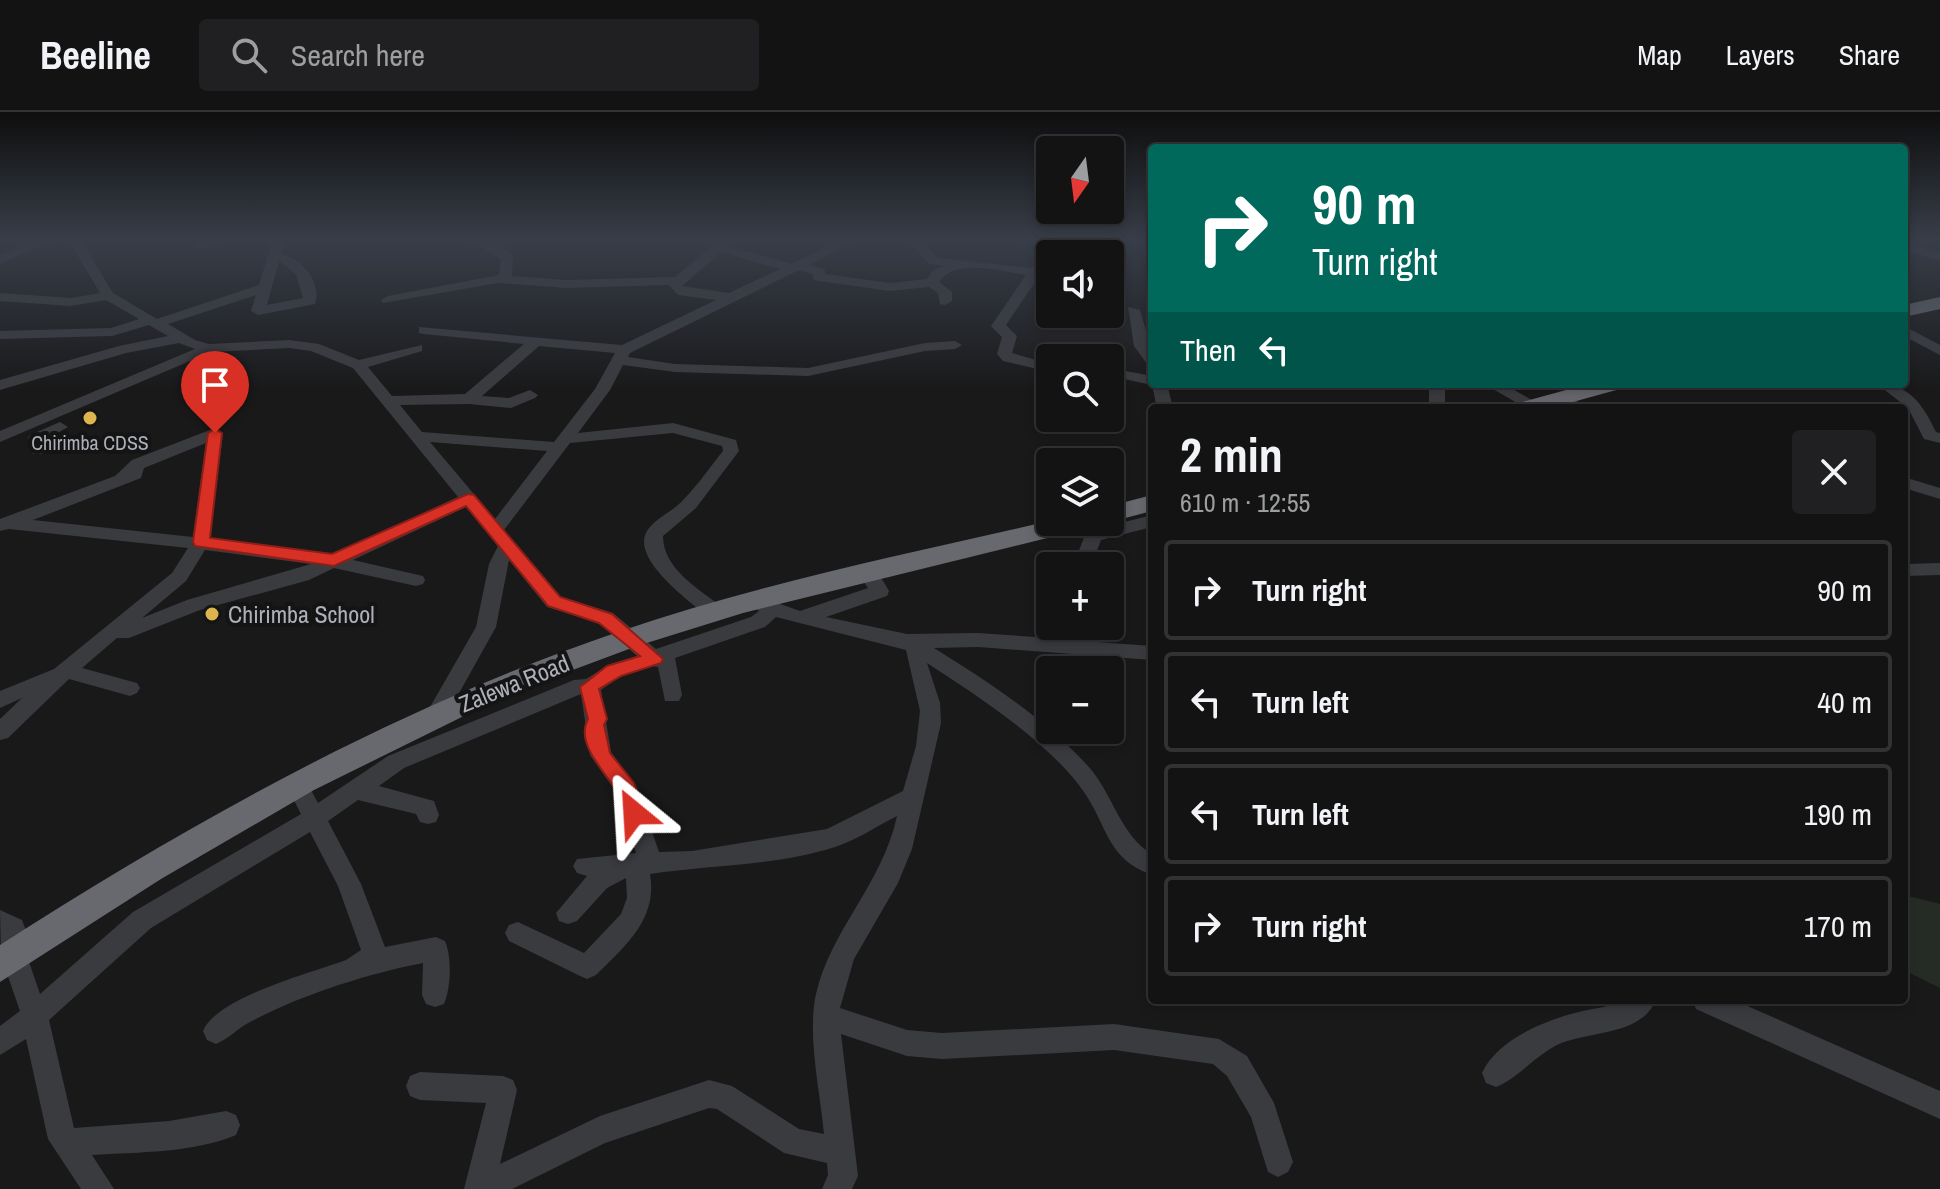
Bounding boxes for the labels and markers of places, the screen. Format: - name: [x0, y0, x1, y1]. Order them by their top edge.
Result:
- pin: [181, 351, 249, 433]
- marker: Chirimba CDSS: [81, 409, 99, 427]
- place label: Chirimba CDSS: [31, 429, 149, 456]
- place label: Chirimba School: [228, 598, 375, 630]
- marker: Chirimba School: [203, 605, 221, 623]

